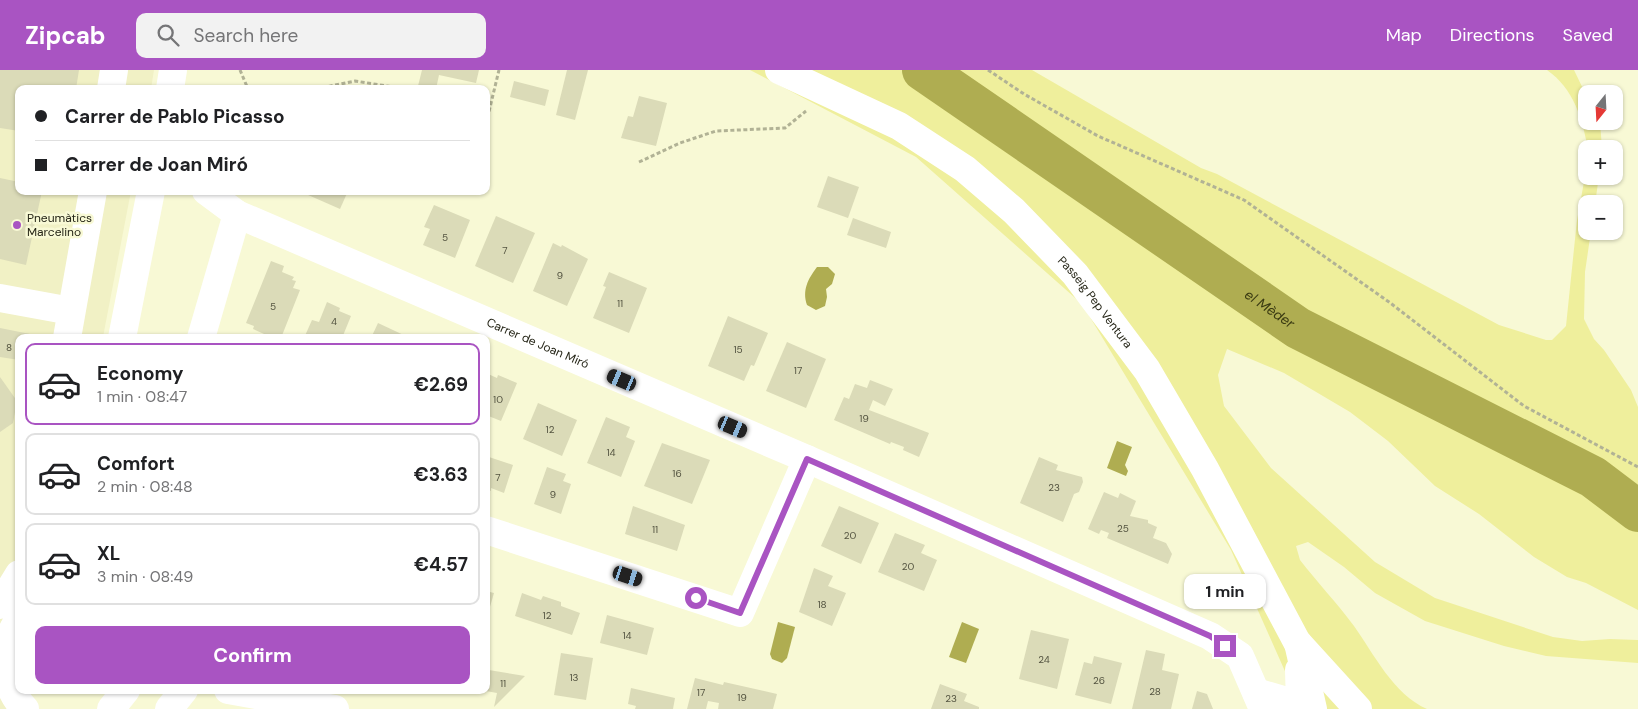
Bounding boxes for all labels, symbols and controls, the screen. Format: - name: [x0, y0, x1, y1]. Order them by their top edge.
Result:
- search box: [136, 13, 486, 58]
- text: Zipcab: [25, 20, 106, 51]
- icon: search: [154, 21, 182, 49]
- text: Search here: [194, 23, 298, 48]
- text: Map: [1386, 23, 1422, 47]
- text: Directions: [1450, 23, 1535, 47]
- text: Saved: [1563, 23, 1613, 47]
- north arrow: [1578, 85, 1622, 130]
- map controls: [1578, 85, 1623, 240]
- text: Carrer de Pablo Picasso: [65, 104, 285, 129]
- button: +: [1578, 140, 1623, 185]
- text: Carrer de Joan Miró: [65, 152, 248, 177]
- button: −: [1578, 195, 1623, 240]
- place label: Pneumàtics Marcelino: [27, 210, 92, 240]
- marker: Pneumàtics Marcelino: [11, 219, 23, 231]
- house number: 5: [442, 231, 448, 244]
- house number: 7: [502, 244, 508, 257]
- street label: Passeig Pep Ventura: [1054, 253, 1136, 352]
- house number: 9: [557, 269, 563, 282]
- water label: el Mèder: [1241, 285, 1299, 333]
- house number: 11: [617, 297, 623, 310]
- house number: 5: [270, 300, 276, 313]
- street label: Carrer de Joan Miró: [484, 314, 591, 372]
- house number: 4: [331, 315, 337, 328]
- house number: 8: [6, 341, 12, 354]
- house number: 15: [733, 343, 743, 356]
- text: Economy: [97, 361, 184, 386]
- icon: car: [37, 362, 82, 407]
- house number: 17: [794, 364, 802, 377]
- car: [605, 367, 638, 393]
- text: €2.69: [414, 372, 468, 397]
- text: 1 min · 08:47: [97, 386, 187, 407]
- house number: 10: [493, 393, 503, 406]
- house number: 19: [859, 412, 869, 425]
- car: [716, 414, 749, 440]
- house number: 12: [546, 423, 555, 436]
- house number: 14: [606, 446, 616, 459]
- text: Comfort: [97, 451, 175, 476]
- icon: car: [37, 452, 82, 497]
- text: €3.63: [414, 462, 468, 487]
- house number: 16: [672, 467, 682, 480]
- house number: 7: [495, 471, 501, 484]
- text: 2 min · 08:48: [97, 476, 193, 497]
- house number: 23: [1048, 481, 1060, 494]
- house number: 9: [550, 488, 556, 501]
- house number: 25: [1117, 522, 1129, 535]
- house number: 11: [652, 523, 658, 536]
- house number: 20: [844, 529, 856, 542]
- text: XL: [97, 541, 120, 566]
- icon: car: [37, 542, 82, 587]
- text: €4.57: [414, 552, 468, 577]
- house number: 20: [902, 560, 914, 573]
- car: [611, 564, 644, 588]
- text: 3 min · 08:49: [97, 566, 193, 587]
- callout: 1 min: [1184, 574, 1266, 608]
- text: 1 min: [1206, 581, 1244, 602]
- route start: [685, 587, 707, 609]
- house number: 18: [817, 598, 827, 611]
- house number: 12: [543, 609, 552, 622]
- button: Confirm: [35, 626, 470, 684]
- house number: 14: [622, 629, 632, 642]
- route end: [1214, 635, 1236, 657]
- house number: 24: [1038, 653, 1050, 666]
- house number: 13: [569, 671, 579, 684]
- house number: 26: [1093, 674, 1105, 687]
- house number: 11: [500, 677, 506, 690]
- house number: 28: [1149, 685, 1161, 698]
- house number: 17: [697, 686, 705, 699]
- house number: 19: [737, 691, 747, 704]
- house number: 23: [945, 692, 957, 705]

